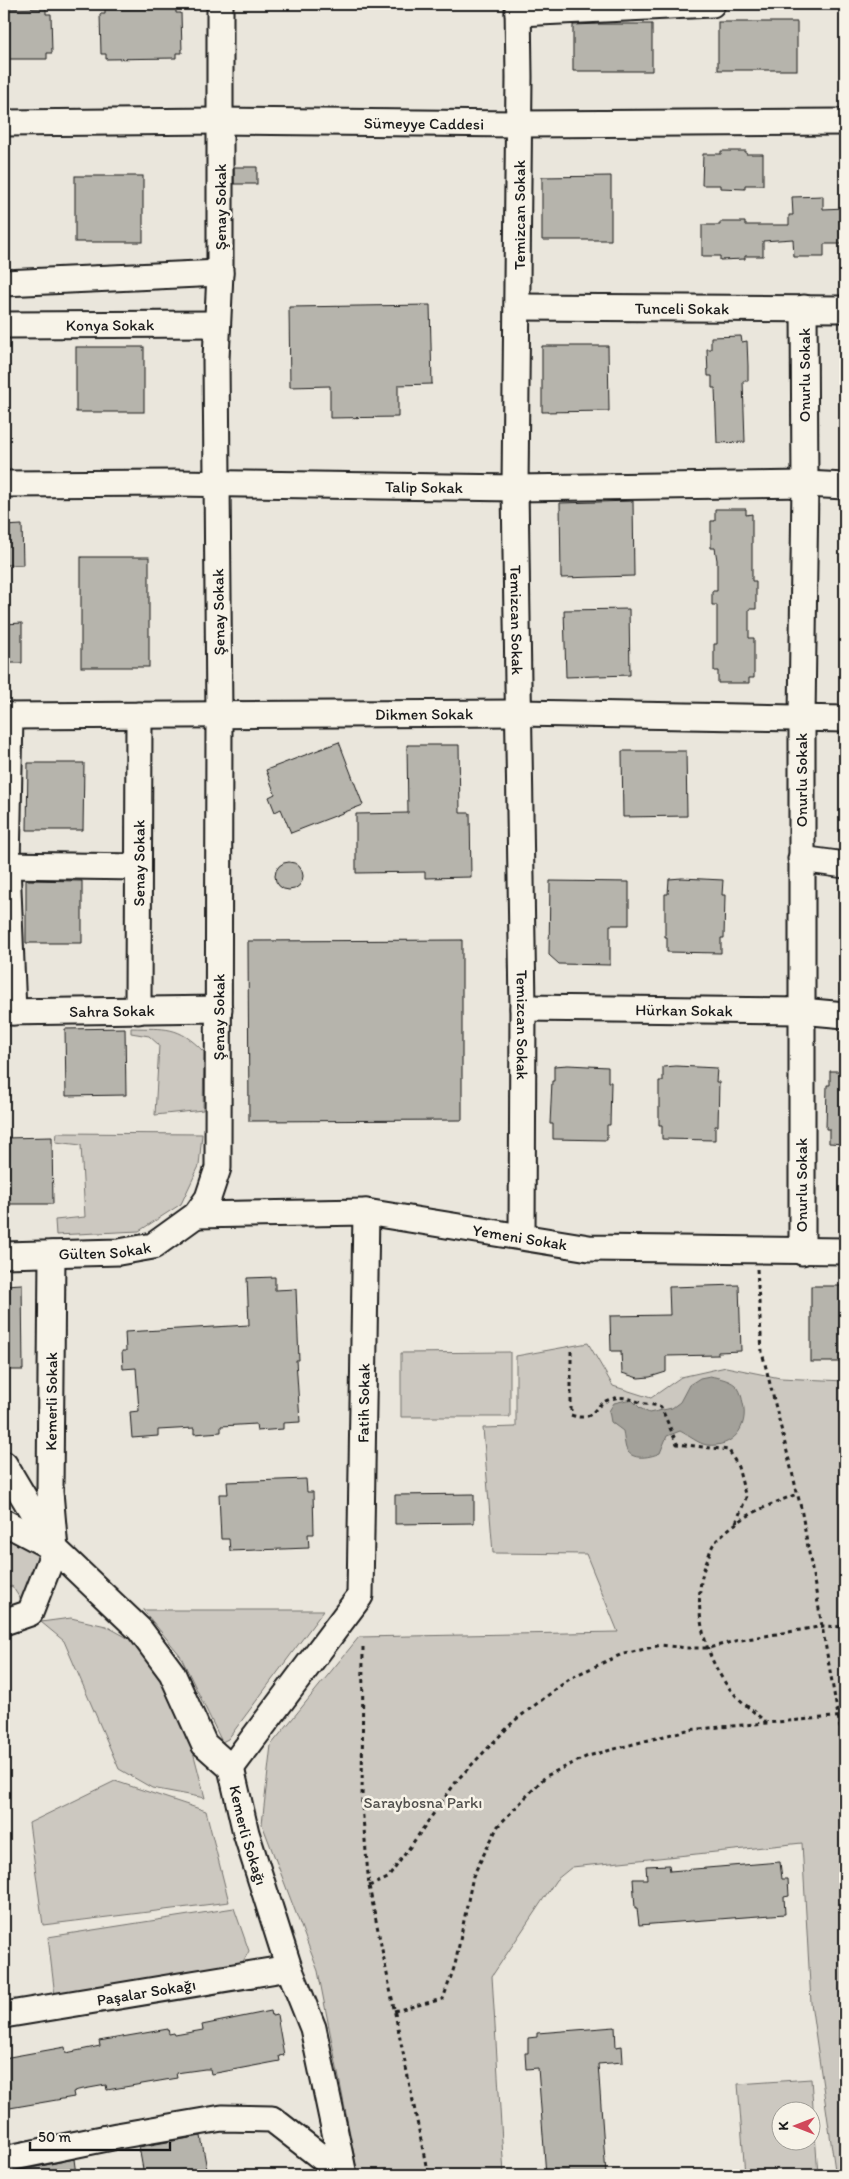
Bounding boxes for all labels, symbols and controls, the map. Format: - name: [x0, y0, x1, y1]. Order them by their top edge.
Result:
- street label: Sümeyye Caddesi: [364, 113, 484, 134]
- street label: Temizcan Sokak: [510, 159, 529, 270]
- street label: Şenay Sokak: [211, 163, 230, 250]
- street label: Tunceli Sokak: [635, 299, 729, 318]
- street label: Konya Sokak: [66, 315, 155, 335]
- street label: Onurlu Sokak: [795, 328, 814, 422]
- street label: Talip Sokak: [385, 477, 464, 497]
- street label: Temizcan Sokak: [506, 565, 527, 676]
- street label: Şenay Sokak: [208, 568, 229, 655]
- street label: Dikmen Sokak: [375, 704, 473, 724]
- street label: Onurlu Sokak: [792, 733, 811, 827]
- street label: Senay Sokak: [129, 819, 149, 906]
- street label: Temizcan Sokak: [512, 970, 532, 1081]
- street label: Şenay Sokak: [209, 973, 228, 1060]
- street label: Hürkan Sokak: [635, 1000, 733, 1020]
- street label: Sahra Sokak: [69, 1001, 156, 1021]
- street label: Onurlu Sokak: [792, 1138, 811, 1232]
- street label: Yemeni Sokak: [471, 1220, 569, 1254]
- street label: Gülten Sokak: [58, 1238, 153, 1264]
- street label: Kemerli Sokak: [41, 1352, 61, 1451]
- street label: Fatih Sokak: [353, 1362, 374, 1443]
- street label: Kemerli Sokağı: [225, 1783, 271, 1887]
- park label: Saraybosna Parkı: [364, 1793, 482, 1812]
- street label: Paşalar Sokağı: [95, 1975, 197, 2010]
- north arrow: [772, 2102, 822, 2152]
- scale bar: [30, 2119, 170, 2151]
- text: K: [775, 2120, 792, 2130]
- text: 50 m: [38, 2128, 71, 2146]

